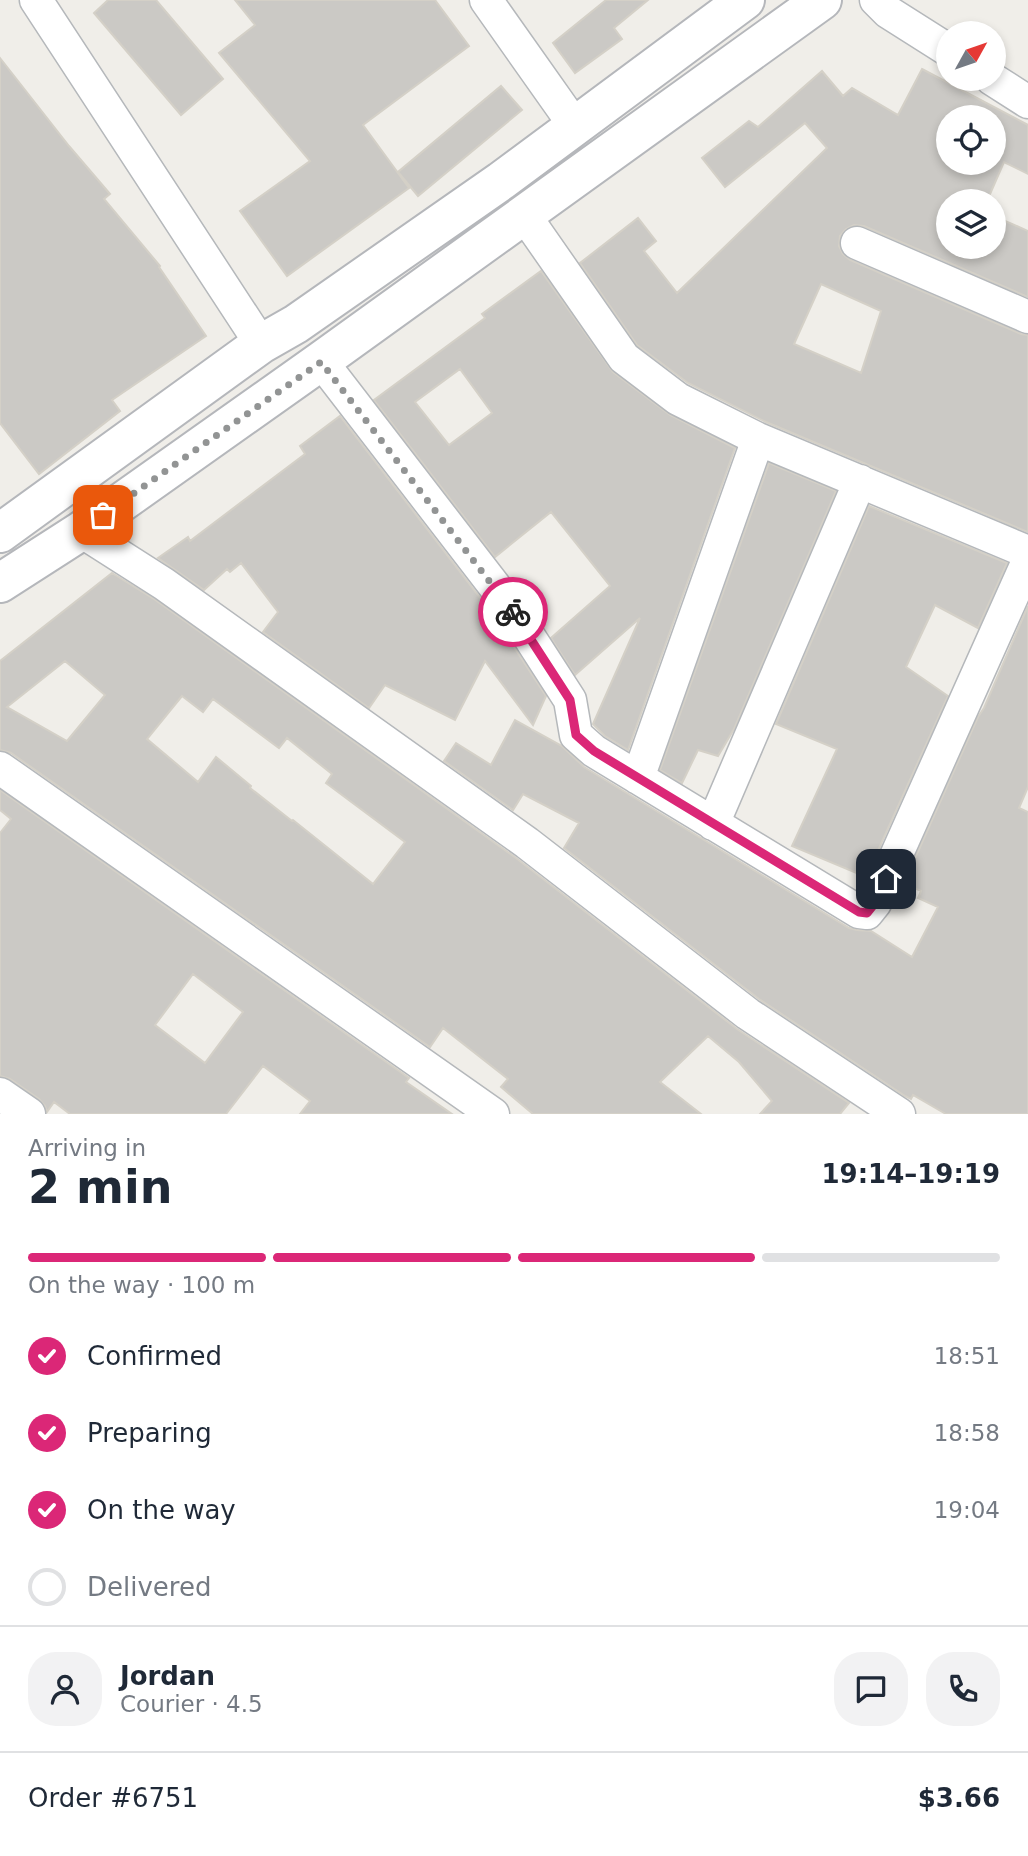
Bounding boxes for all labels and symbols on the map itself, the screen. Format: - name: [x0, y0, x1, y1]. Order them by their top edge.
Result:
- north arrow: [936, 21, 1006, 91]
- pin: [73, 485, 133, 545]
- courier: [478, 577, 548, 647]
- pin: [856, 849, 916, 909]

